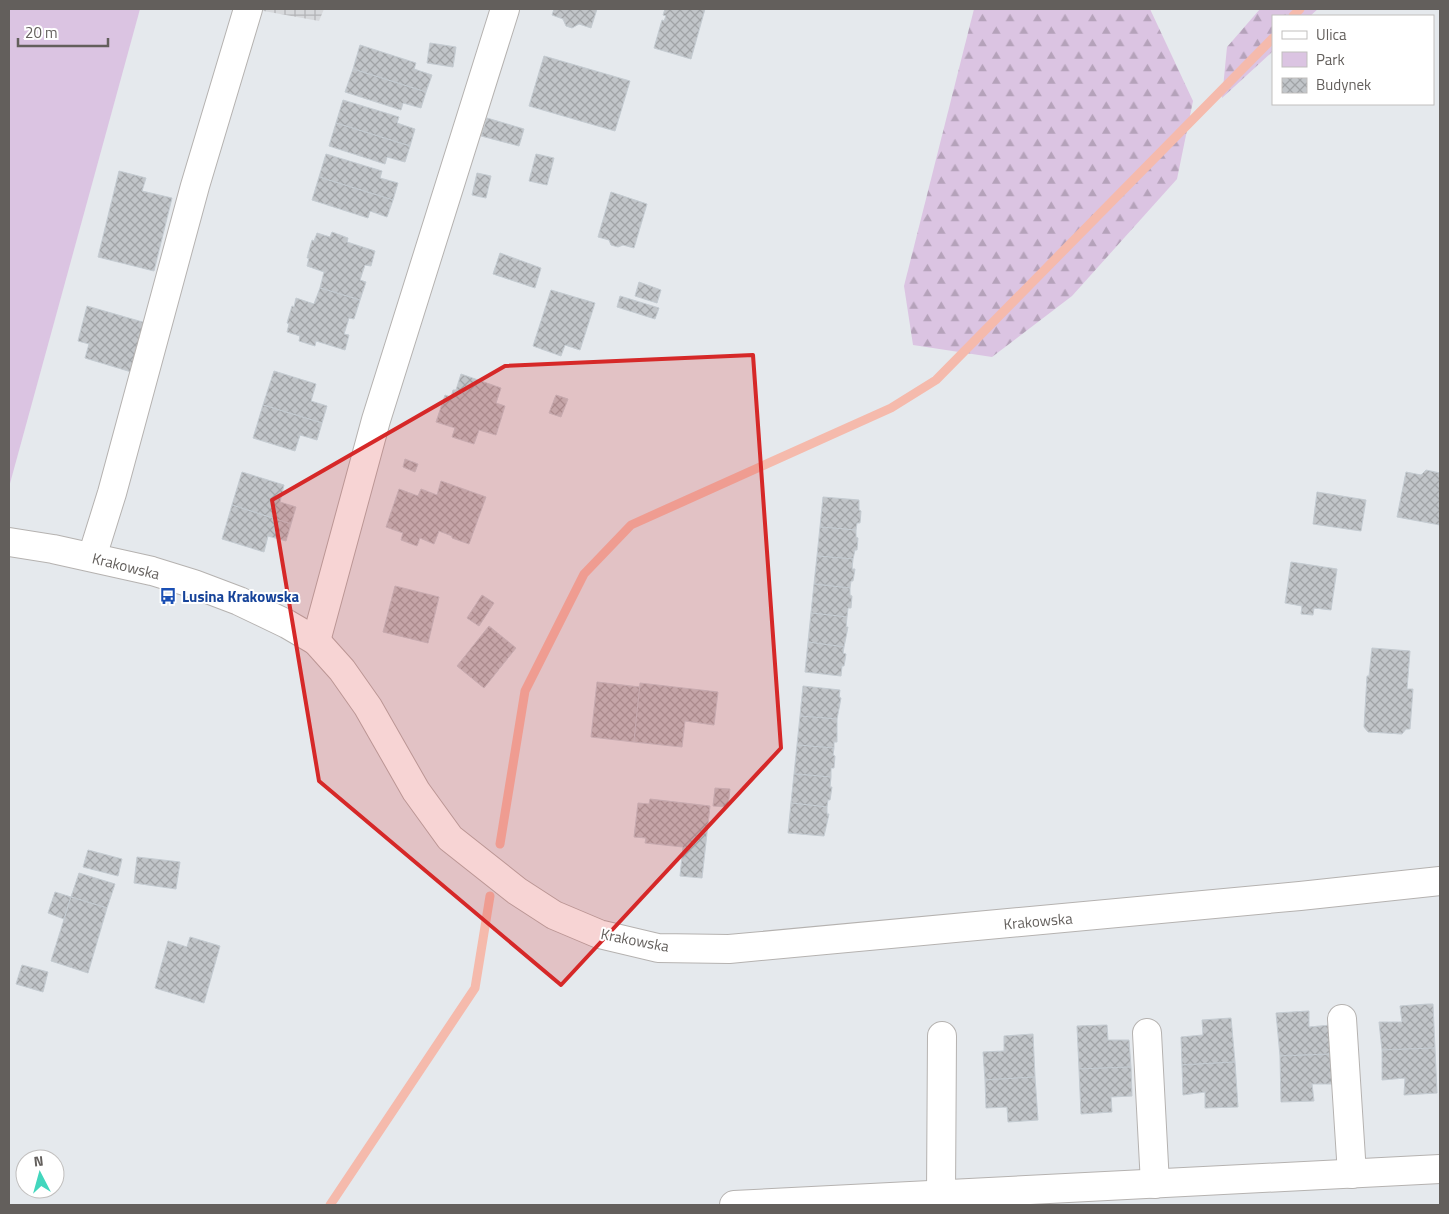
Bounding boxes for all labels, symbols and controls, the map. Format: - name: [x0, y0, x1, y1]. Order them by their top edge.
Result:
- scale bar: [18, 15, 108, 47]
- legend: [1272, 15, 1434, 105]
- text: 20 m: [25, 21, 58, 44]
- text: Ulica: [1316, 23, 1347, 46]
- text: Park: [1316, 48, 1345, 71]
- text: Budynek: [1316, 73, 1371, 96]
- street label: Krakowska: [90, 546, 163, 586]
- place label: Lusina Krakowska: [182, 585, 300, 608]
- bus stop icon: Lusina Krakowska: [158, 586, 178, 606]
- street label: Krakowska: [1003, 906, 1074, 935]
- street label: Krakowska: [599, 922, 672, 958]
- north arrow: [15, 1149, 65, 1199]
- text: N: [33, 1150, 45, 1172]

